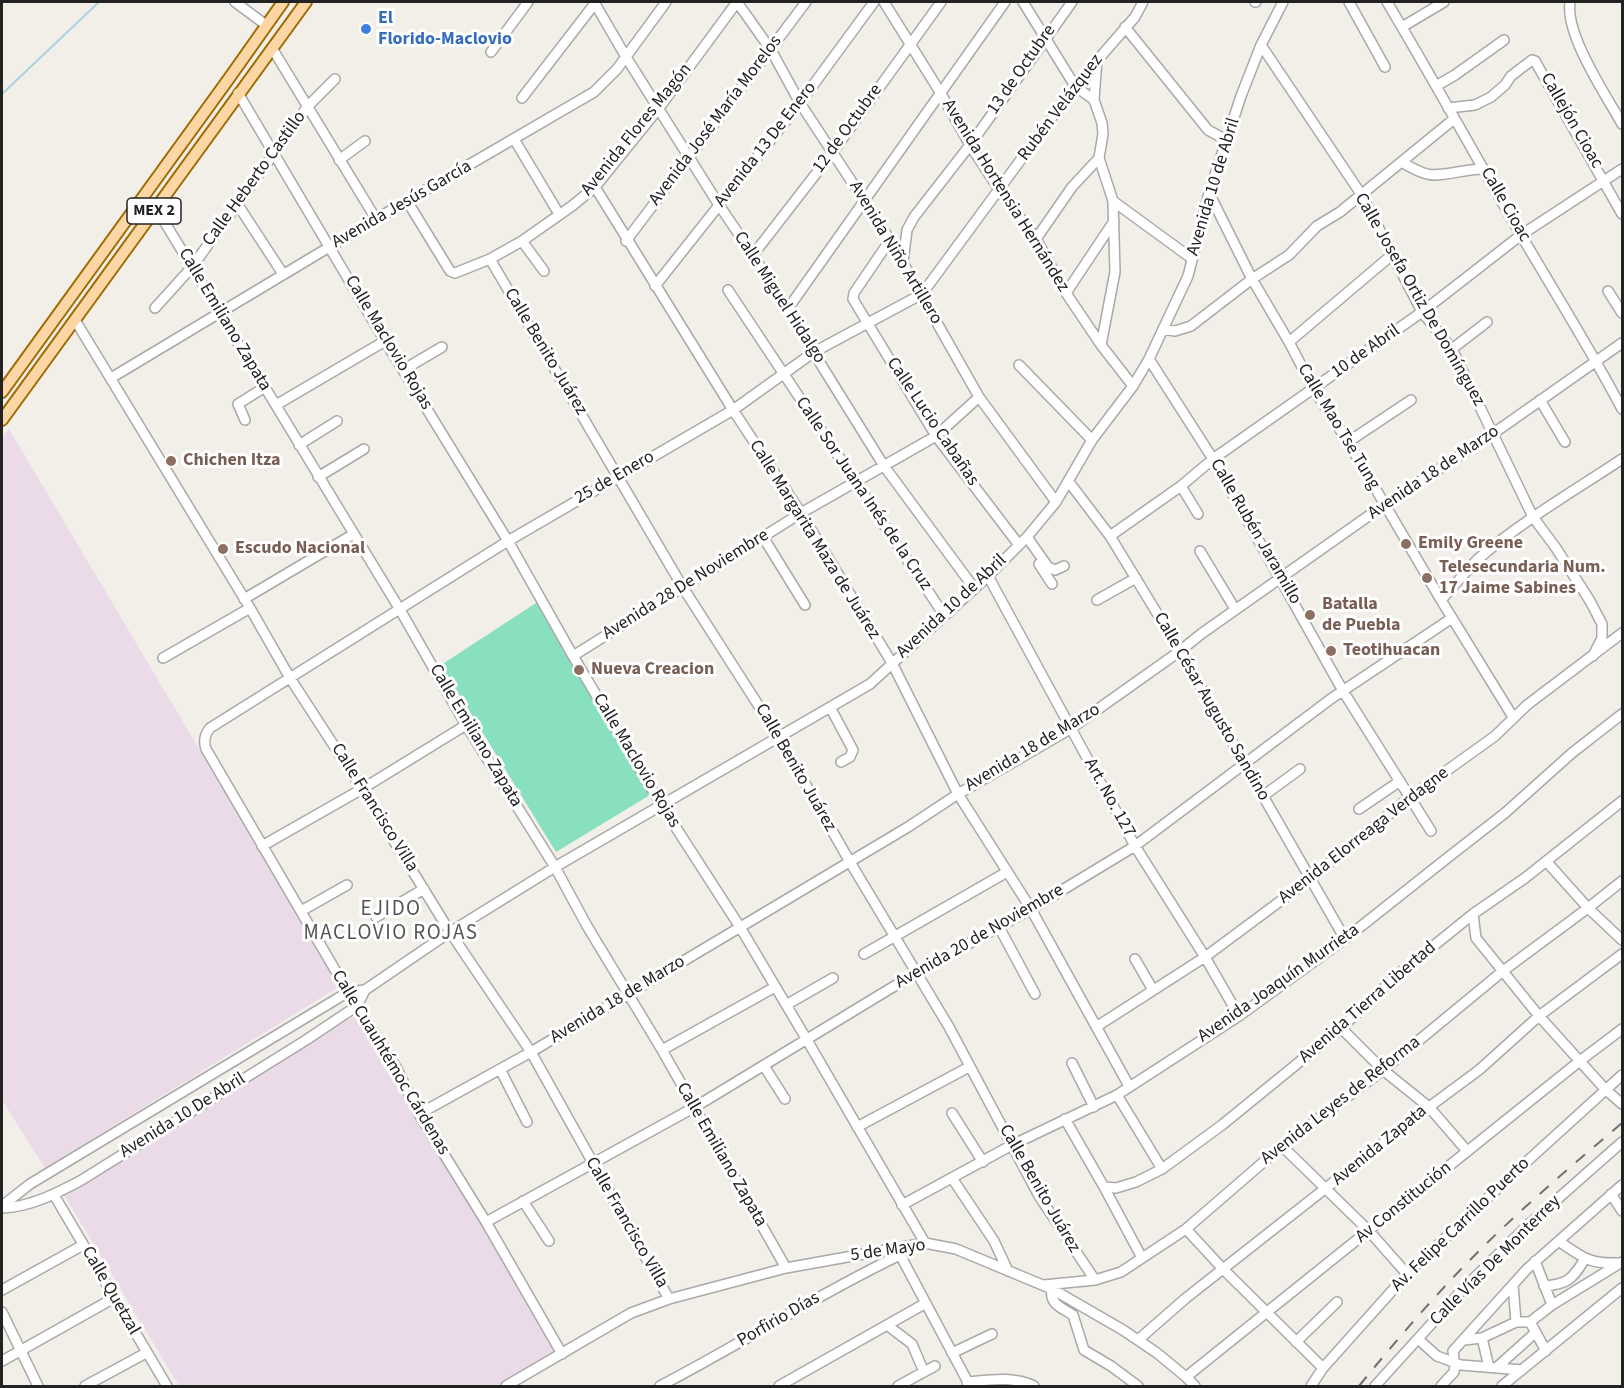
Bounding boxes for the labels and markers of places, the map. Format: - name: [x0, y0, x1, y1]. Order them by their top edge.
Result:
- place label: El Florido-Maclovio: [378, 8, 512, 50]
- marker: El Florido-Maclovio: [359, 22, 373, 36]
- place label: Chichen Itza: [183, 450, 280, 472]
- marker: Chichen Itza: [164, 454, 178, 468]
- place label: Emily Greene: [1418, 533, 1523, 555]
- marker: Emily Greene: [1399, 537, 1413, 551]
- place label: Escudo Nacional: [235, 538, 365, 560]
- marker: Escudo Nacional: [216, 542, 230, 556]
- place label: Telesecundaria Num. 17 Jaime Sabines: [1439, 557, 1606, 600]
- marker: Telesecundaria Num. 17 Jaime Sabines: [1420, 571, 1434, 585]
- place label: Batalla de Puebla: [1322, 594, 1400, 636]
- marker: Batalla de Puebla: [1303, 608, 1317, 622]
- place label: Teotihuacan: [1343, 640, 1440, 662]
- marker: Teotihuacan: [1324, 644, 1338, 658]
- place label: Nueva Creacion: [591, 659, 714, 681]
- marker: Nueva Creacion: [572, 663, 586, 677]

